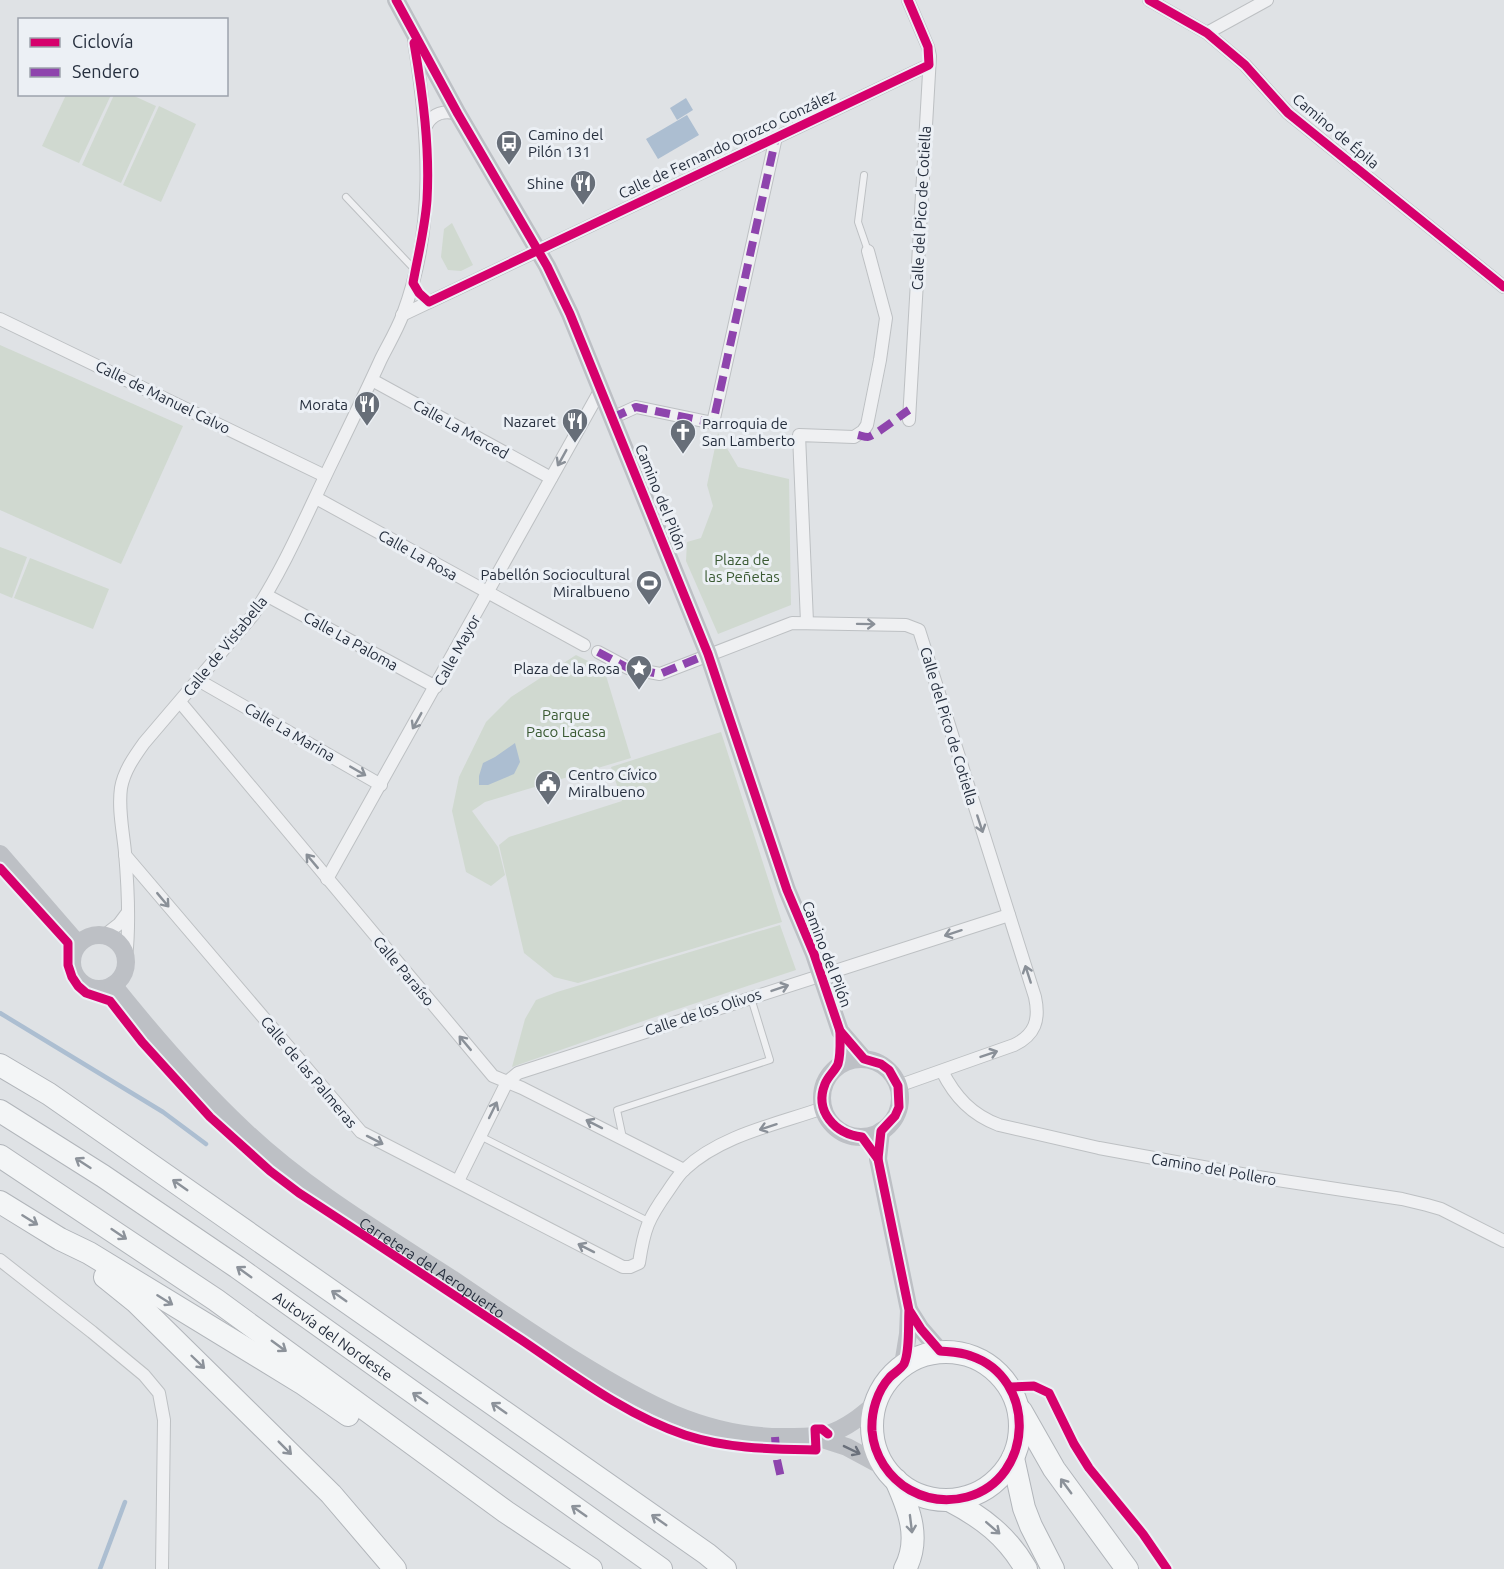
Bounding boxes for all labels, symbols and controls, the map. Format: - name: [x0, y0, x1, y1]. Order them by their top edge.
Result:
- legend: [18, 18, 228, 96]
- text: Ciclovía: [72, 31, 133, 51]
- text: Sendero: [72, 61, 139, 81]
- street label: Calle de Fernando Orozco González: [616, 86, 838, 202]
- street label: Camino de Épila: [1289, 90, 1383, 172]
- street label: Calle del Pico de Cotiella: [908, 125, 934, 291]
- place label: Camino del Pilón 131: [528, 126, 603, 160]
- bus stop icon: Camino del Pilón 131: [494, 128, 524, 166]
- restaurant icon: Shine: [568, 168, 598, 206]
- place label: Shine: [527, 175, 564, 192]
- street label: Calle de Manuel Calvo: [93, 357, 233, 437]
- restaurant icon: Morata: [352, 389, 382, 427]
- place label: Morata: [299, 396, 348, 413]
- street label: Calle La Merced: [410, 396, 512, 462]
- restaurant icon: Nazaret: [560, 406, 590, 444]
- place label: Nazaret: [503, 413, 556, 430]
- place label: Parroquia de San Lamberto: [702, 415, 795, 449]
- church icon: Parroquia de San Lamberto: [668, 417, 698, 455]
- street label: Camino del Pilón: [632, 442, 690, 552]
- one-way arrow: [556, 449, 568, 466]
- street label: Calle La Rosa: [376, 526, 460, 584]
- park label: Plaza de las Peñetas: [704, 551, 780, 585]
- place label: Pabellón Sociocultural Miralbueno: [480, 566, 630, 600]
- sports icon: Pabellón Sociocultural Miralbueno: [634, 568, 664, 606]
- street label: Calle de Vistabella: [180, 593, 270, 699]
- street label: Calle La Paloma: [301, 608, 401, 674]
- street label: Calle Mayor: [430, 611, 484, 689]
- one-way arrow: [855, 618, 875, 630]
- street label: Calle del Pico de Cotiella: [917, 645, 981, 807]
- place icon: Plaza de la Rosa: [624, 653, 654, 691]
- place label: Plaza de la Rosa: [513, 660, 620, 677]
- street label: Calle La Marina: [242, 699, 338, 765]
- park label: Parque Paco Lacasa: [526, 706, 606, 740]
- one-way arrow: [411, 711, 422, 729]
- one-way arrow: [350, 766, 367, 778]
- place label: Centro Cívico Miralbueno: [568, 766, 657, 800]
- public building icon: Centro Cívico Miralbueno: [533, 768, 563, 806]
- one-way arrow: [975, 814, 986, 833]
- one-way arrow: [306, 853, 319, 869]
- one-way arrow: [156, 892, 170, 907]
- street label: Camino del Pilón: [799, 898, 855, 1010]
- one-way arrow: [944, 928, 963, 939]
- street label: Calle Paraíso: [370, 933, 438, 1009]
- one-way arrow: [1022, 965, 1033, 984]
- one-way arrow: [770, 981, 788, 992]
- street label: Calle de los Olivos: [643, 985, 763, 1039]
- street label: Calle de las Palmeras: [257, 1013, 361, 1131]
- one-way arrow: [458, 1035, 471, 1051]
- one-way arrow: [979, 1047, 998, 1058]
- one-way arrow: [488, 1101, 499, 1119]
- one-way arrow: [586, 1118, 604, 1129]
- one-way arrow: [759, 1122, 778, 1133]
- one-way arrow: [365, 1135, 383, 1147]
- street label: Camino del Pollero: [1150, 1150, 1278, 1188]
- one-way arrow: [75, 1156, 92, 1168]
- one-way arrow: [172, 1179, 188, 1191]
- street label: Carretera del Aeropuerto: [356, 1213, 508, 1321]
- one-way arrow: [21, 1215, 38, 1227]
- one-way arrow: [110, 1229, 127, 1241]
- one-way arrow: [578, 1241, 596, 1253]
- one-way arrow: [237, 1266, 253, 1278]
- street label: Autovía del Nordeste: [270, 1287, 396, 1384]
- one-way arrow: [332, 1290, 348, 1302]
- one-way arrow: [156, 1294, 173, 1306]
- one-way arrow: [271, 1340, 287, 1352]
- one-way arrow: [190, 1354, 205, 1369]
- one-way arrow: [412, 1392, 428, 1404]
- one-way arrow: [492, 1402, 508, 1414]
- one-way arrow: [278, 1441, 293, 1455]
- one-way arrow: [842, 1445, 860, 1456]
- one-way arrow: [1060, 1478, 1072, 1494]
- one-way arrow: [571, 1505, 587, 1517]
- one-way arrow: [651, 1514, 667, 1526]
- one-way arrow: [906, 1514, 917, 1533]
- one-way arrow: [985, 1521, 1000, 1535]

